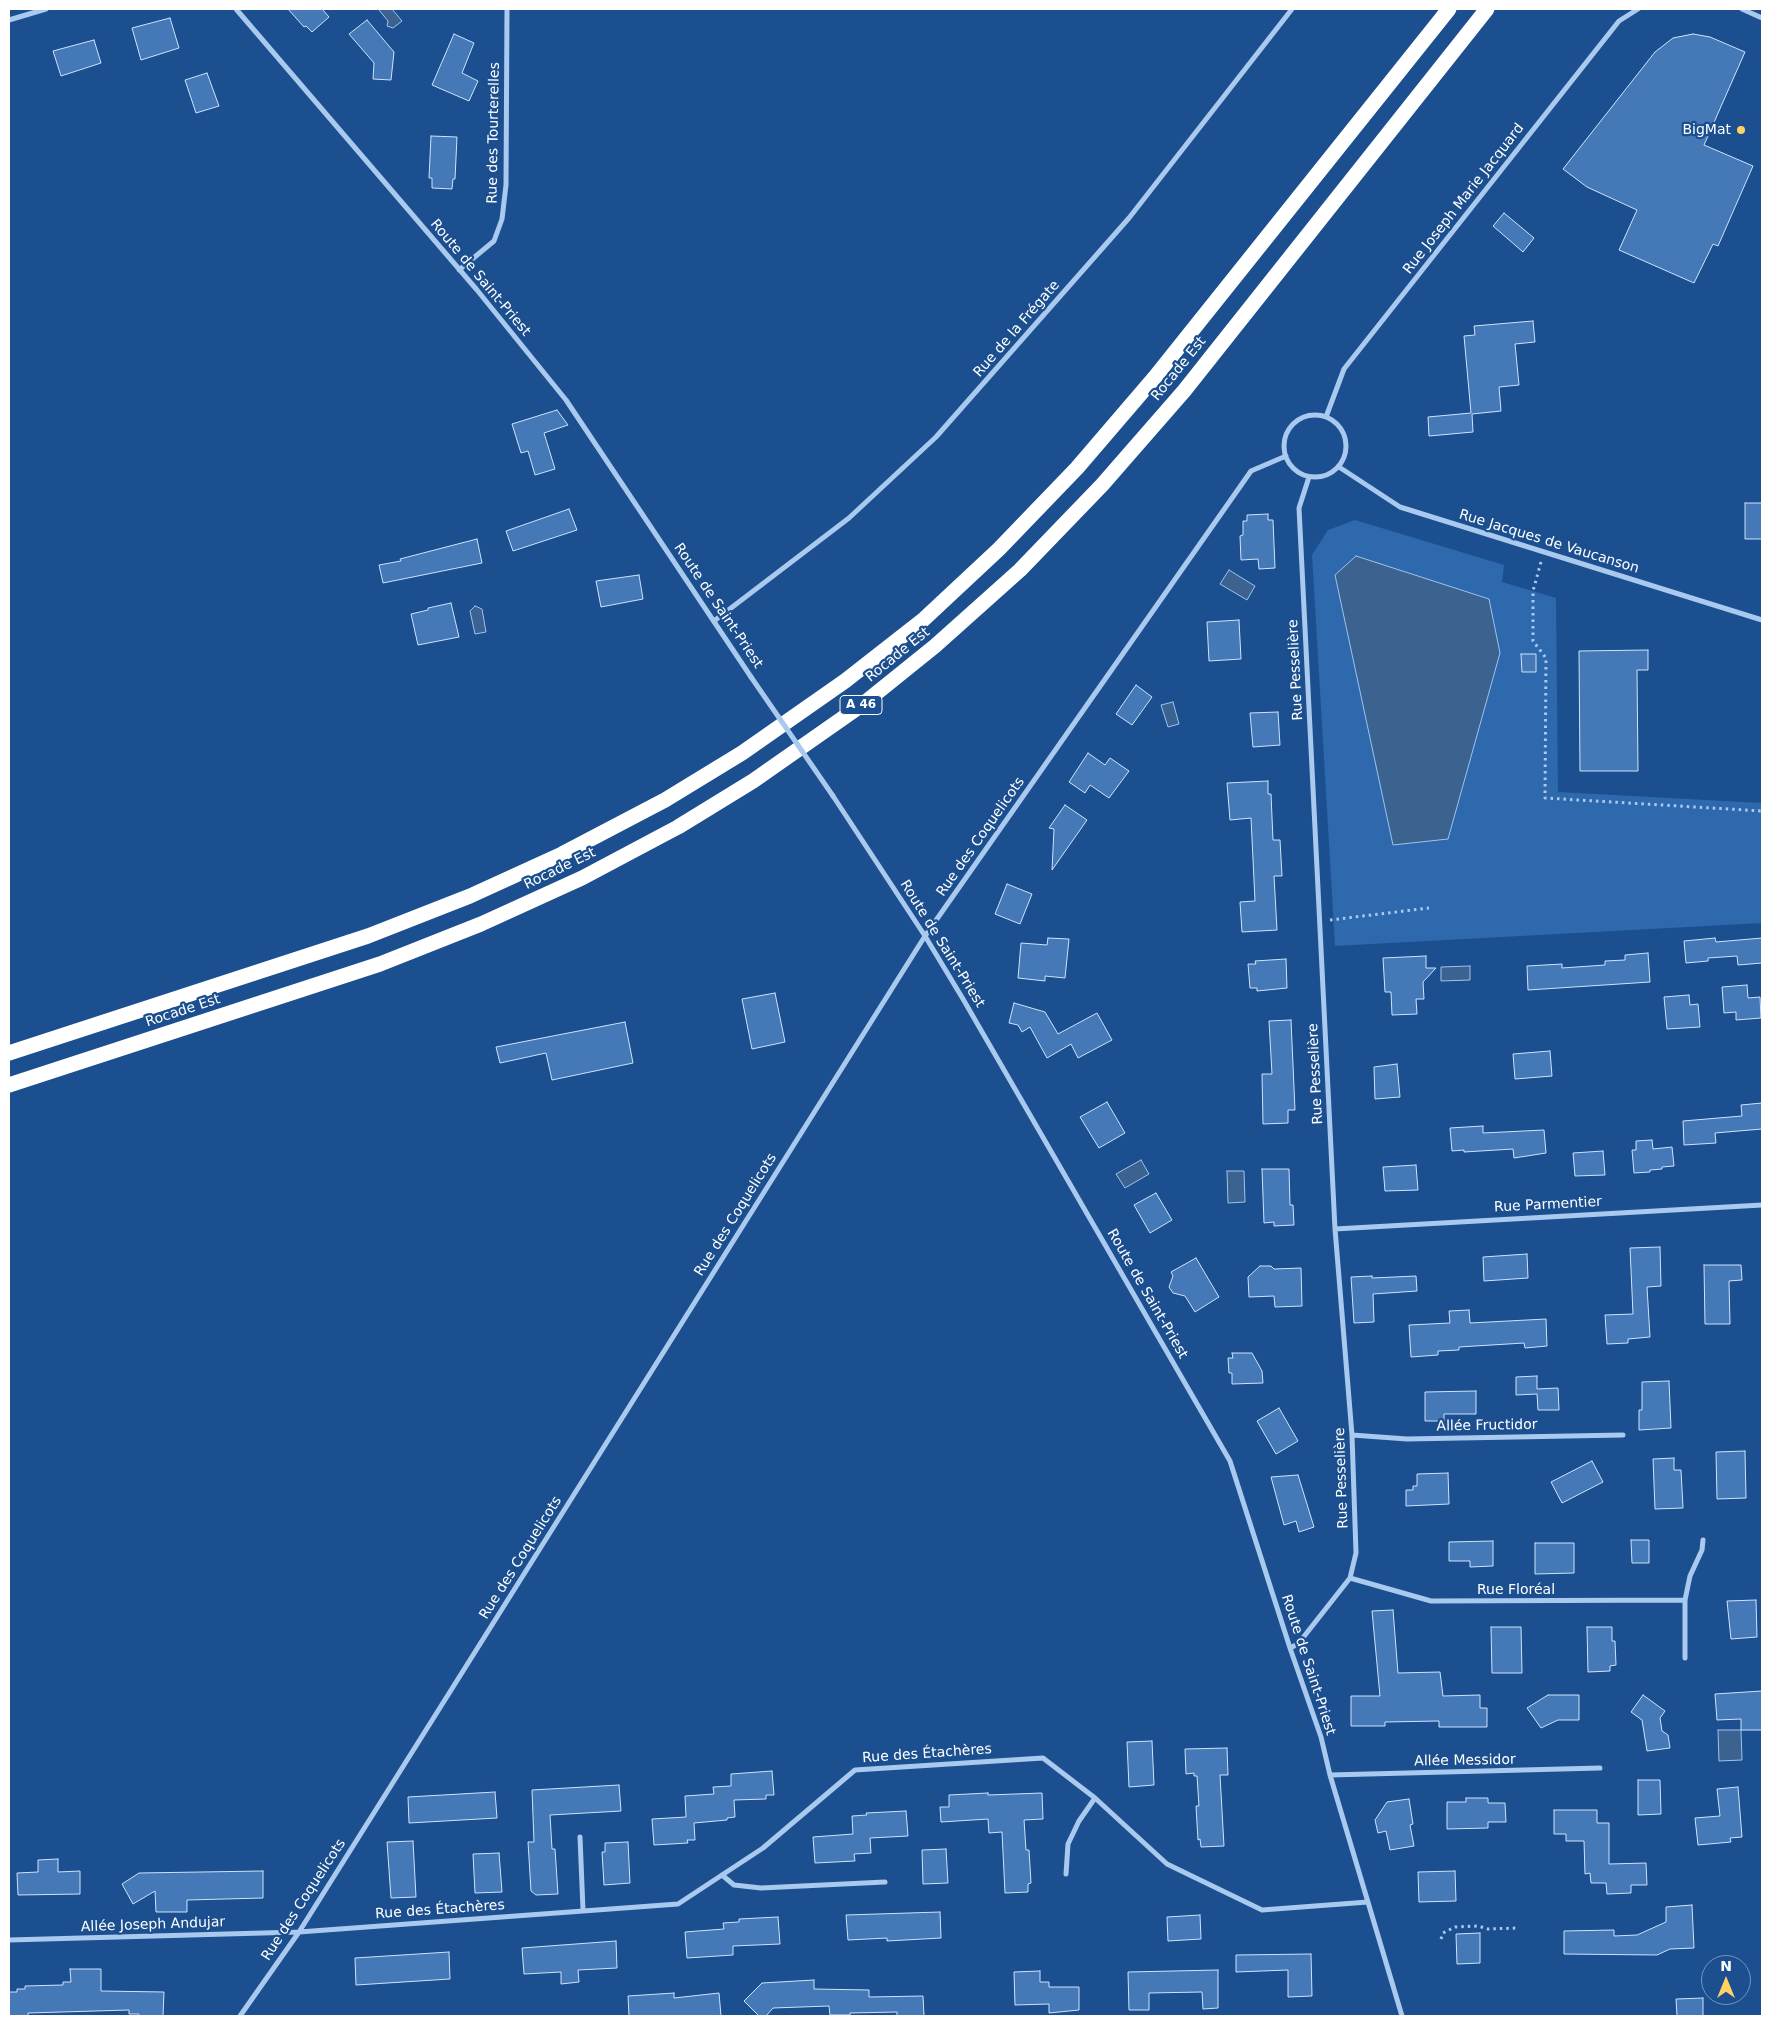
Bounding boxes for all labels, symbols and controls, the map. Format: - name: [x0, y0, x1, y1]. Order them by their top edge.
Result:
- street label: Rue des Tourterelles: [484, 62, 504, 204]
- street label: Rue Joseph Marie Jacquard: [1400, 120, 1528, 278]
- place label: BigMat: [1682, 122, 1731, 138]
- marker: BigMat: [1735, 124, 1747, 136]
- street label: Route de Saint-Priest: [426, 216, 534, 340]
- street label: Rue de la Frégate: [970, 277, 1064, 381]
- street label: Rocade Est: [1148, 334, 1210, 404]
- street label: Rue Jacques de Vaucanson: [1457, 507, 1641, 577]
- street label: Route de Saint-Priest: [670, 540, 766, 672]
- street label: Rue Pesselière: [1285, 619, 1307, 721]
- street label: Rocade Est: [863, 624, 933, 686]
- road number: A 46: [840, 696, 882, 714]
- street label: Rue des Coquelicots: [933, 774, 1029, 900]
- street label: Rocade Est: [521, 844, 599, 894]
- street label: Route de Saint-Priest: [896, 877, 988, 1011]
- street label: Rocade Est: [144, 991, 222, 1031]
- street label: Rue Pesselière: [1305, 1023, 1327, 1125]
- street label: Rue des Coquelicots: [691, 1150, 781, 1280]
- street label: Rue Parmentier: [1494, 1194, 1602, 1216]
- street label: Route de Saint-Priest: [1103, 1226, 1191, 1362]
- street label: Allée Fructidor: [1436, 1417, 1538, 1435]
- street label: Rue Pesselière: [1332, 1427, 1352, 1529]
- street label: Rue des Coquelicots: [476, 1493, 566, 1623]
- street label: Rue Floréal: [1477, 1582, 1555, 1598]
- street label: Route de Saint-Priest: [1277, 1592, 1339, 1738]
- street label: Rue des Étachères: [862, 1741, 992, 1767]
- street label: Allée Messidor: [1414, 1752, 1516, 1770]
- street label: Rue des Coquelicots: [258, 1836, 350, 1964]
- street label: Rue des Étachères: [375, 1897, 505, 1923]
- street label: Allée Joseph Andujar: [81, 1914, 225, 1936]
- north arrow: [1701, 1955, 1751, 2005]
- text: N: [1720, 1958, 1732, 1974]

